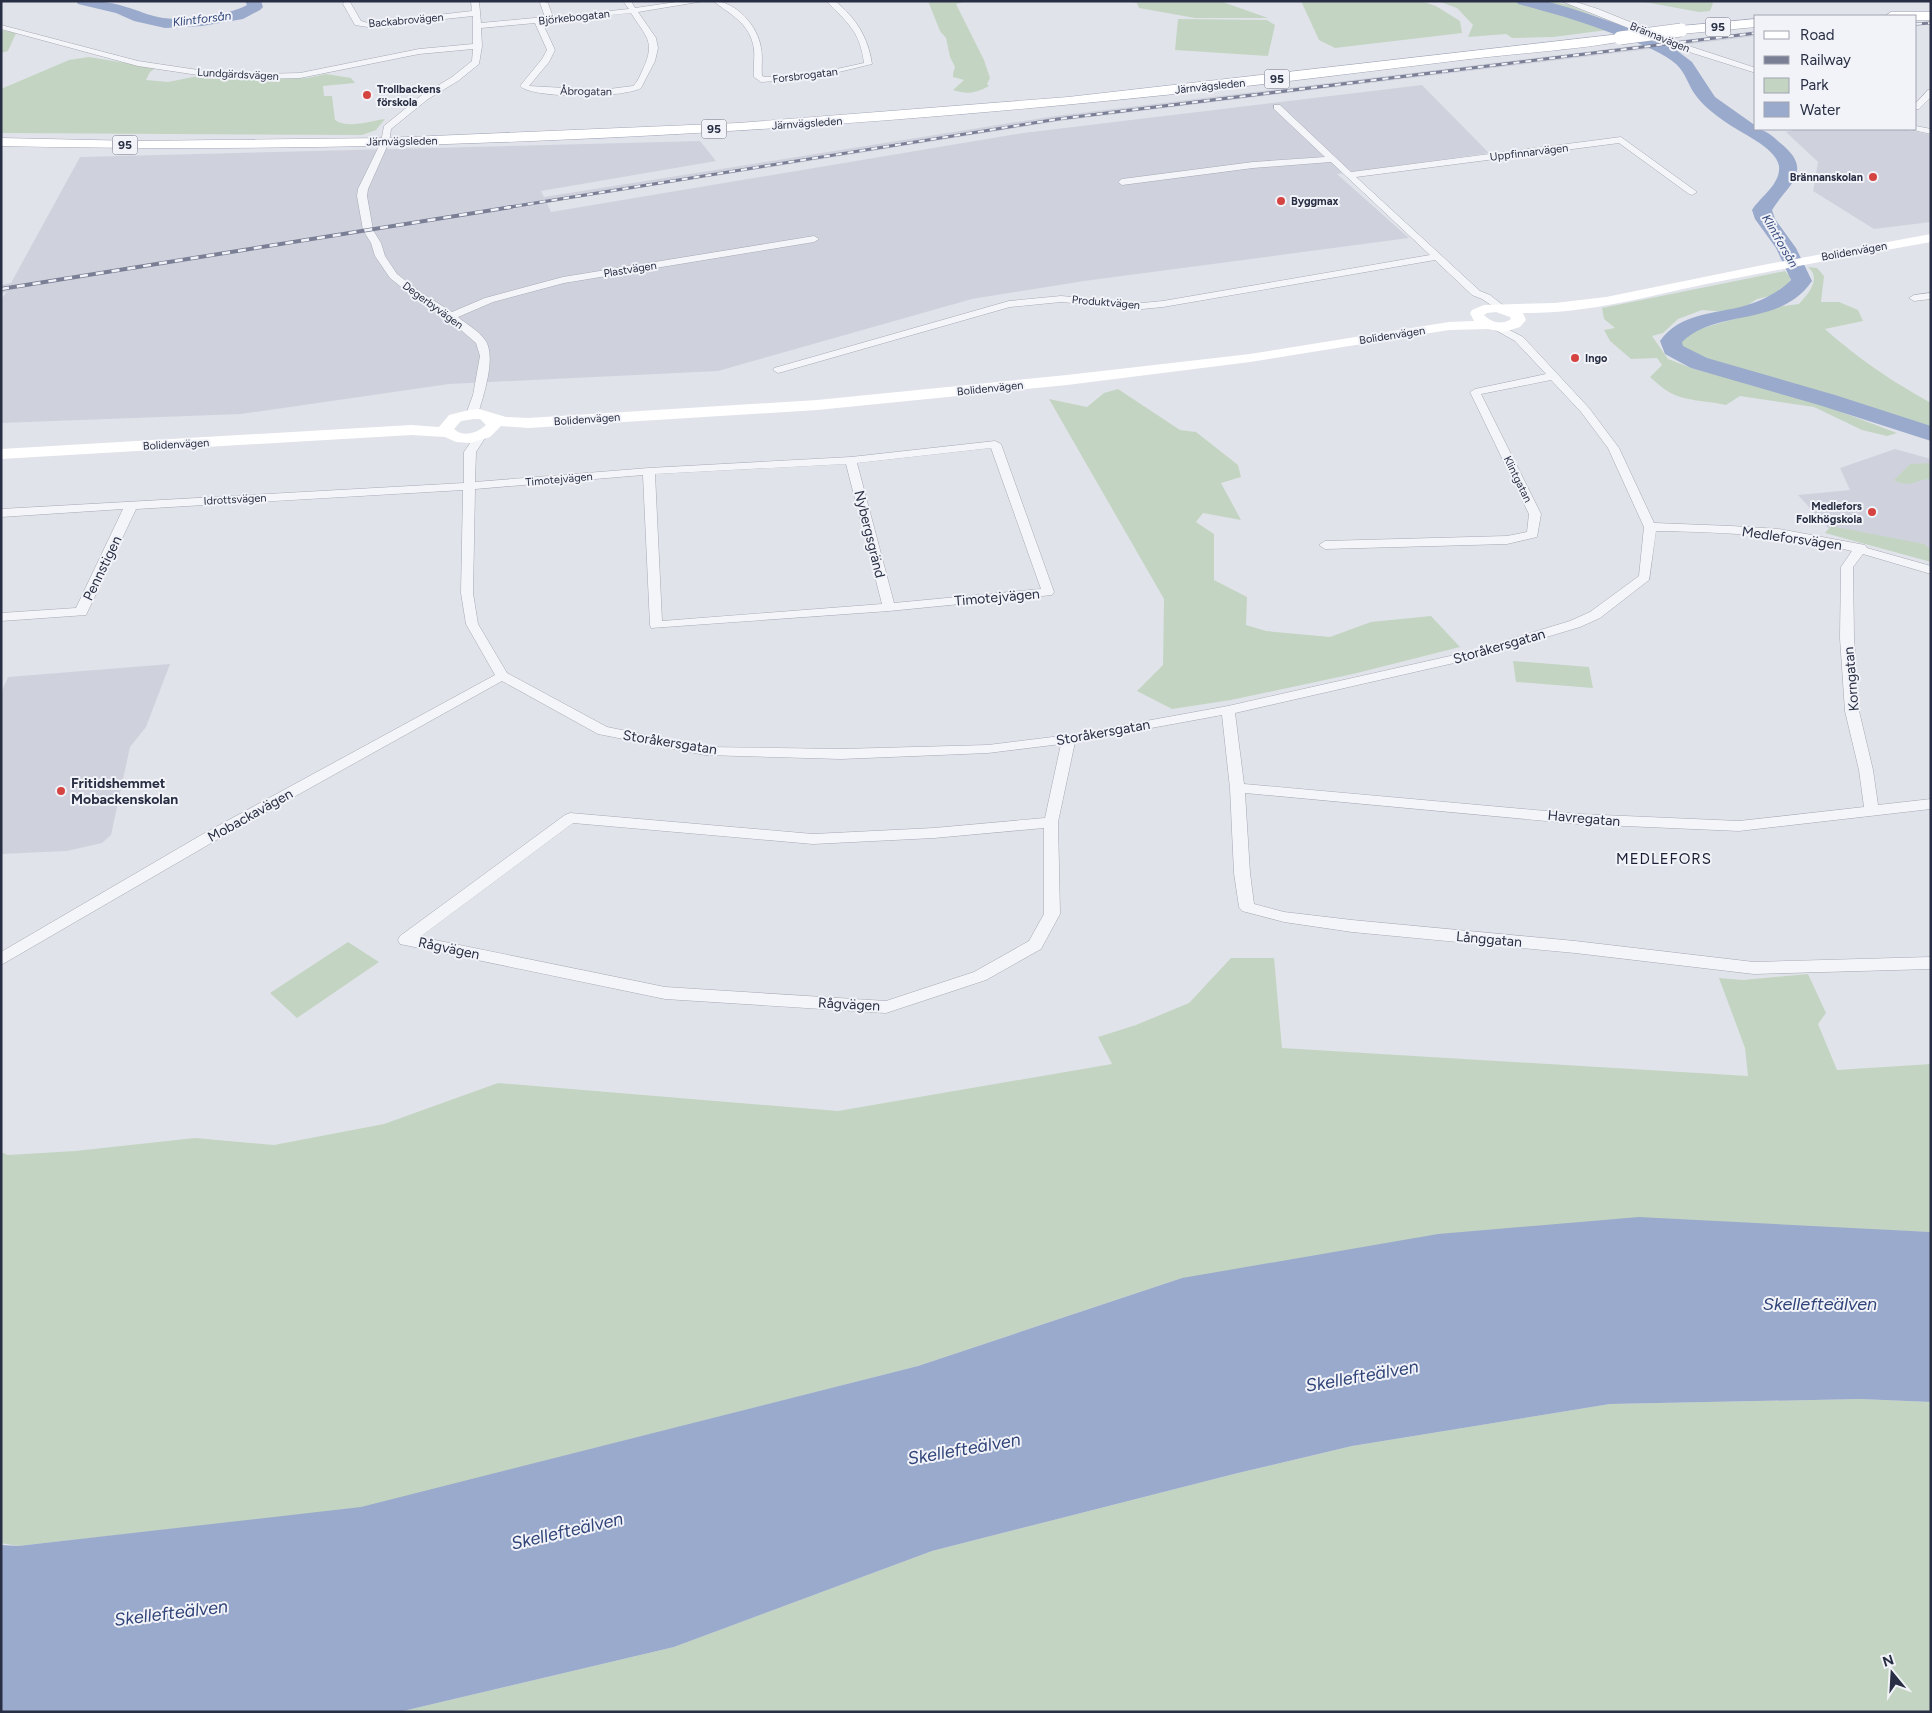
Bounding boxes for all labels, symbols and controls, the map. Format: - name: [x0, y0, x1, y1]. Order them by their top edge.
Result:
- street label: Björkebogatan: [538, 7, 610, 28]
- water label: Klintforsån: [172, 8, 232, 30]
- street label: Backabrovägen: [368, 11, 444, 30]
- legend: [1754, 15, 1917, 130]
- road number: 95: [1706, 18, 1730, 36]
- street label: Brännavägen: [1628, 19, 1692, 55]
- text: Road: [1800, 26, 1835, 44]
- text: Railway: [1800, 51, 1851, 69]
- street label: Forsbrogatan: [772, 65, 838, 86]
- street label: Lundgärdsvägen: [197, 66, 279, 83]
- road number: 95: [1264, 70, 1290, 88]
- street label: Järnvägsleden: [1174, 76, 1246, 97]
- text: Park: [1800, 76, 1829, 94]
- place label: Trollbackens förskola: [377, 83, 441, 109]
- street label: Åbrogatan: [560, 84, 612, 98]
- marker: Trollbackens förskola: [361, 89, 373, 101]
- text: Water: [1800, 101, 1840, 119]
- street label: Järnvägsleden: [771, 115, 843, 132]
- road number: 95: [702, 120, 726, 138]
- street label: Järnvägsleden: [366, 134, 438, 149]
- road number: 95: [112, 136, 138, 154]
- street label: Uppfinnarvägen: [1489, 141, 1569, 164]
- place label: Brännanskolan: [1790, 171, 1863, 184]
- marker: Brännanskolan: [1867, 171, 1879, 183]
- marker: Byggmax: [1275, 195, 1287, 207]
- place label: Byggmax: [1291, 195, 1339, 208]
- water label: Klintforsån: [1759, 212, 1801, 270]
- street label: Bolidenvägen: [1820, 239, 1888, 264]
- street label: Plastvägen: [603, 259, 658, 280]
- street label: Degerbyvägen: [400, 279, 466, 332]
- street label: Produktvägen: [1071, 293, 1141, 312]
- street label: Bolidenvägen: [1358, 324, 1426, 347]
- marker: Ingo: [1569, 352, 1581, 364]
- place label: Ingo: [1585, 352, 1608, 365]
- street label: Bolidenvägen: [956, 379, 1024, 398]
- street label: Bolidenvägen: [553, 411, 621, 428]
- street label: Bolidenvägen: [142, 436, 210, 453]
- street label: Klintgatan: [1501, 454, 1534, 504]
- street label: Timotejvägen: [525, 470, 593, 489]
- street label: Nybergsgränd: [850, 489, 889, 580]
- street label: Idrottsvägen: [203, 491, 267, 508]
- place label: Medlefors Folkhögskola: [1796, 500, 1862, 526]
- marker: Medlefors Folkhögskola: [1866, 506, 1878, 518]
- street label: Medleforsvägen: [1741, 523, 1843, 554]
- street label: Pennstigen: [79, 533, 126, 603]
- street label: Timotejvägen: [954, 585, 1041, 610]
- street label: Storåkersgatan: [1451, 625, 1547, 668]
- street label: Korngatan: [1840, 646, 1863, 712]
- street label: Storåkersgatan: [1055, 716, 1151, 749]
- street label: Storåkersgatan: [622, 727, 718, 758]
- place label: Fritidshemmet Mobackenskolan: [71, 775, 178, 808]
- marker: Fritidshemmet Mobackenskolan: [55, 785, 67, 797]
- street label: Mobackavägen: [205, 785, 296, 846]
- street label: Havregatan: [1547, 807, 1621, 830]
- district label: MEDLEFORS: [1616, 850, 1712, 868]
- street label: Långgatan: [1455, 928, 1523, 951]
- street label: Rågvägen: [417, 934, 481, 963]
- street label: Rågvägen: [817, 994, 881, 1015]
- water label: Skellefteälven: [1763, 1293, 1877, 1315]
- water label: Skellefteälven: [1304, 1355, 1420, 1397]
- water label: Skellefteälven: [906, 1428, 1022, 1470]
- water label: Skellefteälven: [509, 1507, 625, 1555]
- water label: Skellefteälven: [113, 1595, 229, 1631]
- north arrow: [1867, 1648, 1917, 1698]
- text: N: [1880, 1651, 1896, 1671]

